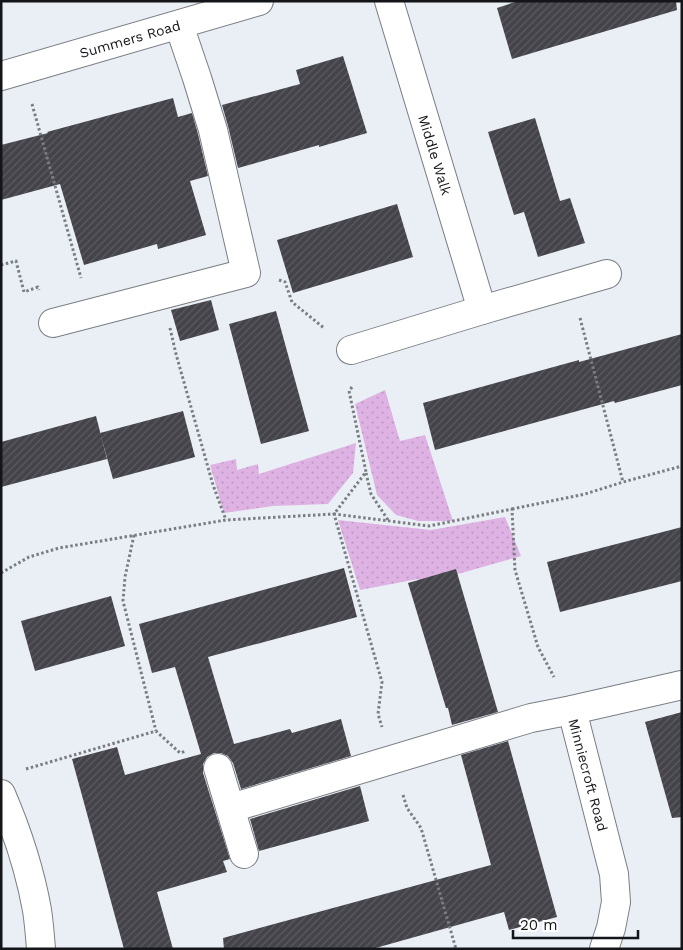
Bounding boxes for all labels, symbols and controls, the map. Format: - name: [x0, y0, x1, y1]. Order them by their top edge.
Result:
- street label: Summers Road: [78, 17, 182, 61]
- street label: Middle Walk: [415, 113, 455, 197]
- street label: Minniecroft Road: [565, 717, 611, 833]
- scale bar: [513, 908, 638, 940]
- text: 20 m: [520, 916, 558, 934]

